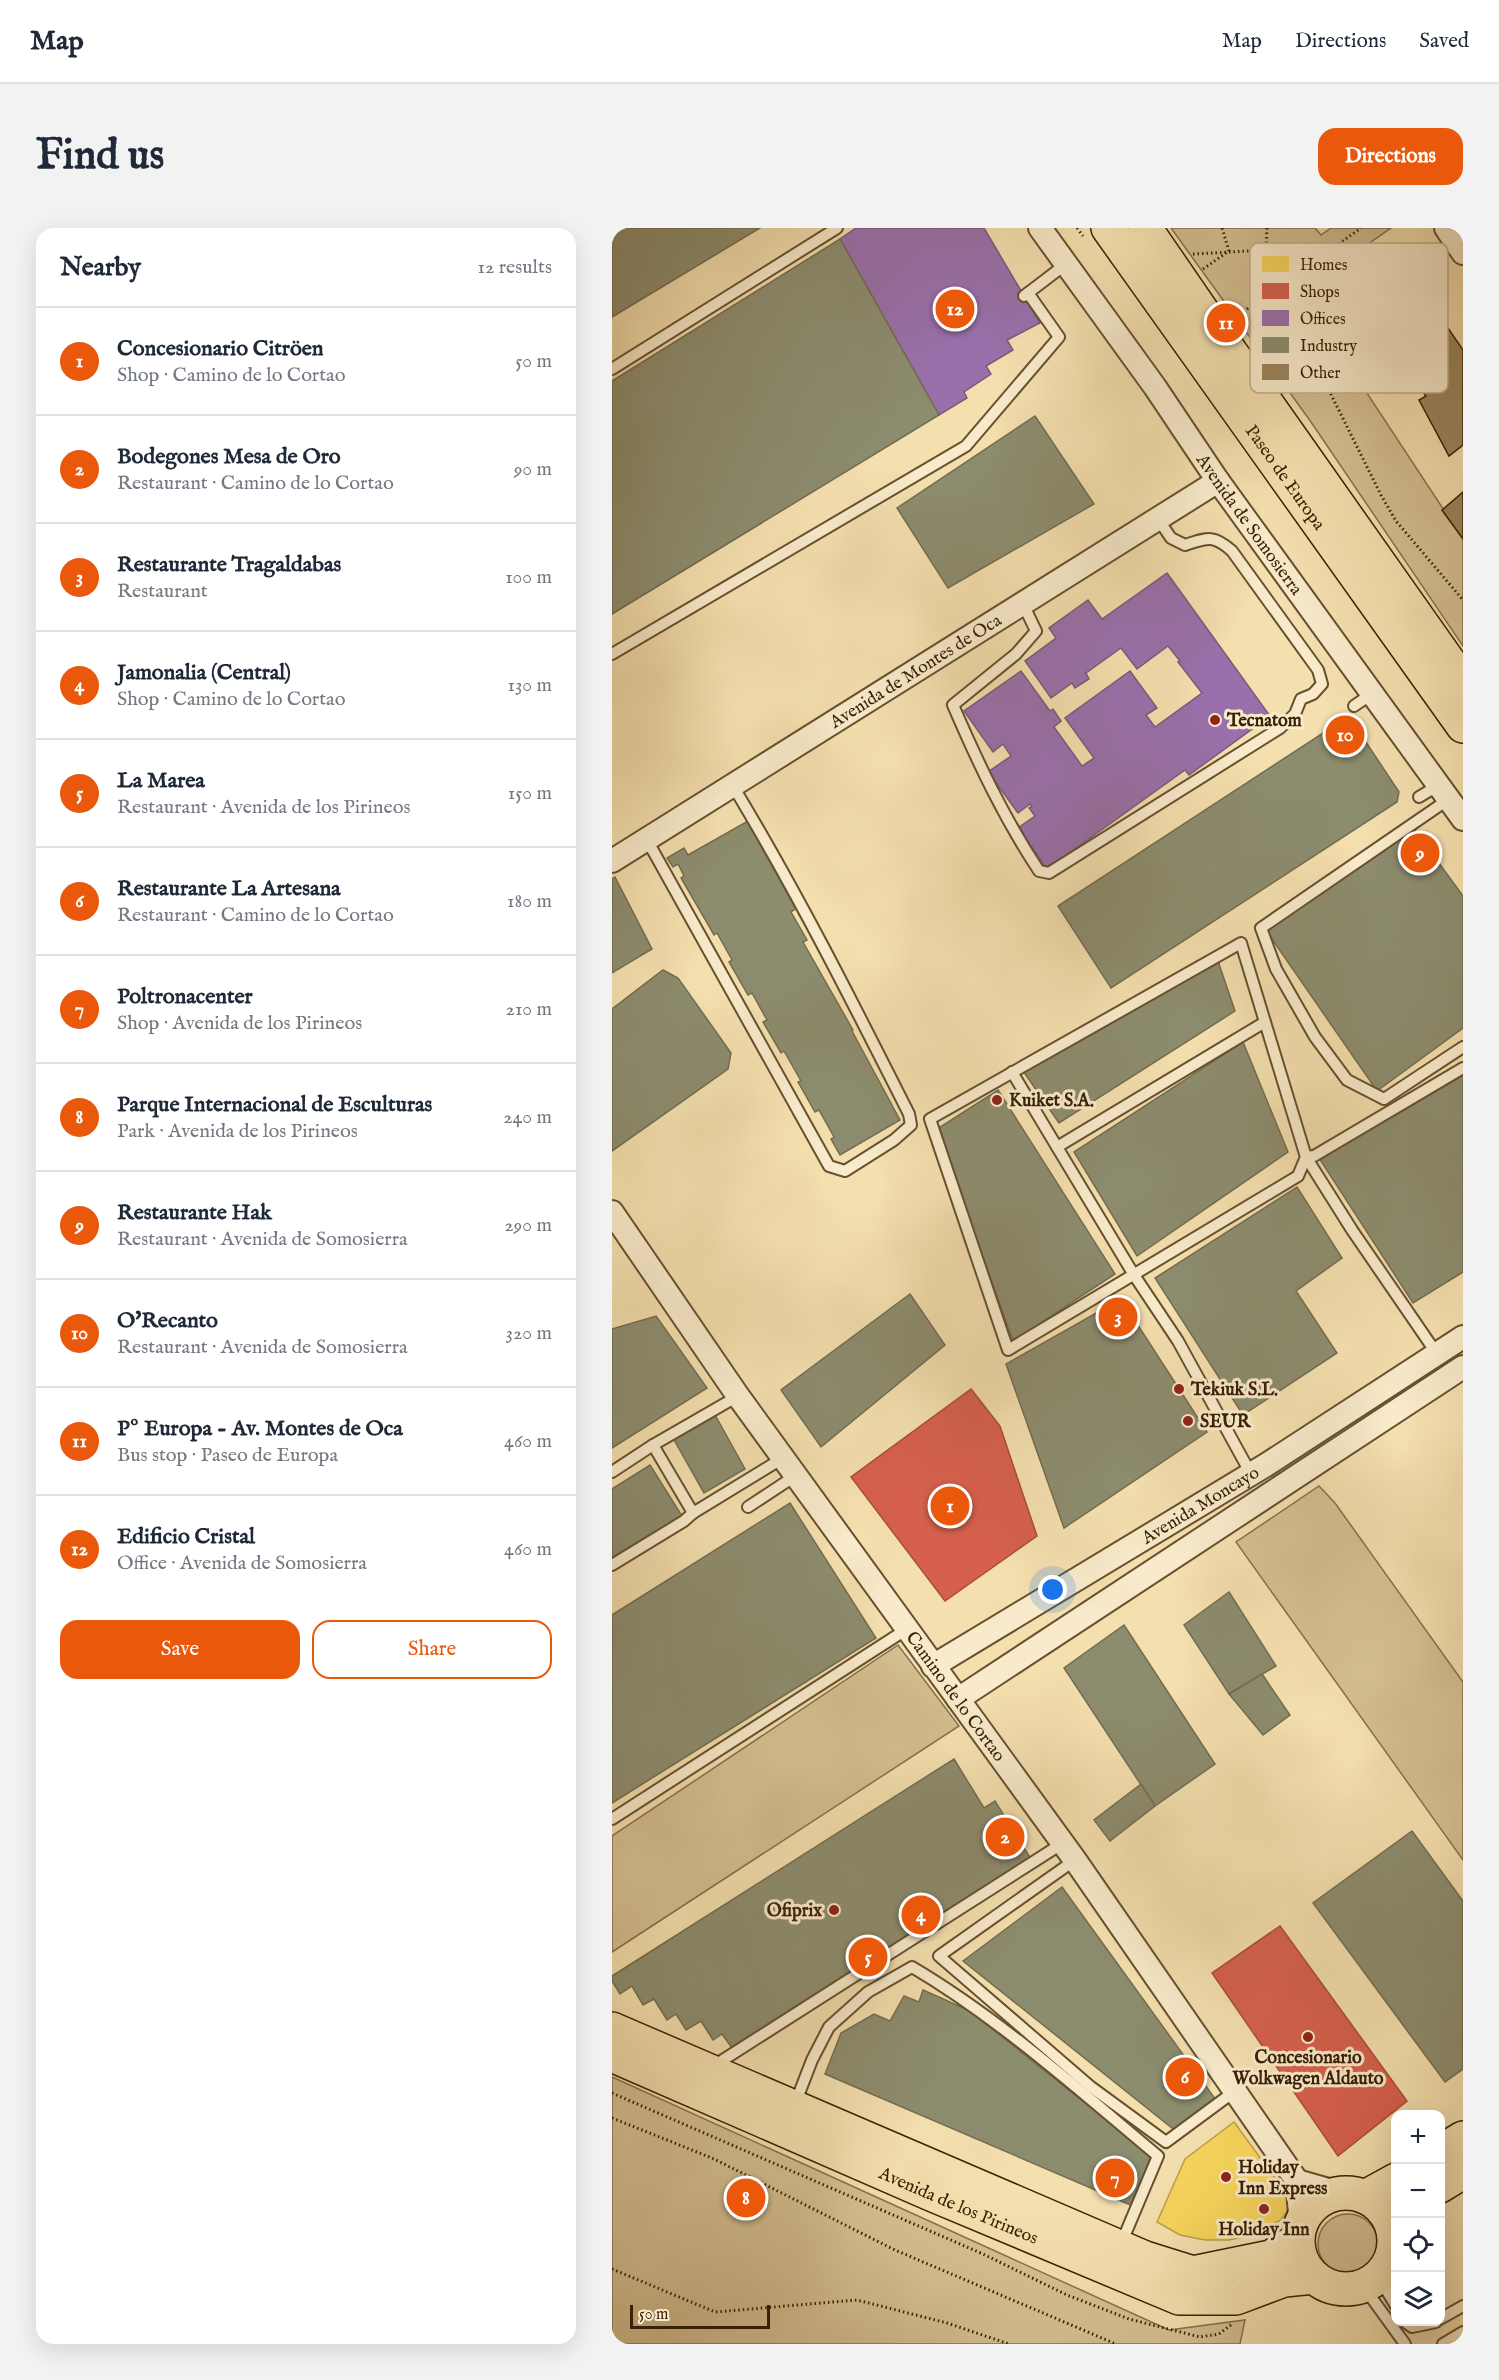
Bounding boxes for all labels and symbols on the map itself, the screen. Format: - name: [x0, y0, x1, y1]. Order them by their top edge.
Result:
- legend: [1250, 243, 1448, 393]
- text: Homes: [1300, 256, 1348, 276]
- text: Shops: [1300, 283, 1340, 303]
- pin: 12: [936, 286, 974, 332]
- pin: 11: [1206, 300, 1246, 346]
- text: Offices: [1300, 310, 1346, 330]
- text: Industry: [1300, 337, 1357, 357]
- text: Other: [1300, 364, 1341, 384]
- street label: Paseo de Europa: [1239, 421, 1330, 535]
- street label: Avenida de Somosierra: [1190, 449, 1307, 600]
- street label: Avenida de Montes de Oca: [825, 610, 1006, 735]
- place label: Tecnatom: [1226, 710, 1302, 733]
- pin: 10: [1326, 712, 1364, 758]
- marker: Tecnatom: [1208, 713, 1222, 727]
- pin: 9: [1400, 830, 1440, 876]
- place label: Kuiket S.A.: [1009, 1090, 1094, 1113]
- marker: Kuiket S.A.: [990, 1093, 1004, 1107]
- pin: 3: [1098, 1294, 1138, 1340]
- place label: Tekiuk S.L.: [1190, 1379, 1278, 1402]
- marker: Tekiuk S.L.: [1172, 1382, 1186, 1396]
- place label: SEUR: [1200, 1411, 1252, 1434]
- marker: SEUR: [1181, 1414, 1195, 1428]
- street label: Avenida Moncayo: [1137, 1462, 1264, 1551]
- pin: 1: [930, 1484, 970, 1528]
- your location: [1038, 1575, 1067, 1604]
- street label: Camino de lo Cortao: [900, 1627, 1010, 1767]
- pin: 2: [986, 1814, 1024, 1860]
- pin: 4: [902, 1892, 940, 1938]
- place label: Ofiprix: [767, 1900, 822, 1923]
- marker: Ofiprix: [827, 1903, 841, 1917]
- pin: 5: [848, 1934, 888, 1980]
- marker: Concesionario Wolkwagen Aldauto: [1301, 2030, 1315, 2044]
- place label: Concesionario Wolkwagen Aldauto: [1232, 2047, 1384, 2091]
- pin: 6: [1166, 2054, 1204, 2100]
- pin: 7: [1096, 2156, 1134, 2200]
- place label: Holiday Inn Express: [1238, 2157, 1328, 2201]
- street label: Avenida de los Pirineos: [874, 2162, 1041, 2251]
- marker: Holiday Inn Express: [1219, 2170, 1233, 2184]
- pin: 8: [726, 2176, 766, 2220]
- marker: Holiday Inn: [1257, 2202, 1271, 2216]
- place label: Holiday Inn: [1218, 2219, 1310, 2242]
- scale bar: [630, 2302, 770, 2330]

